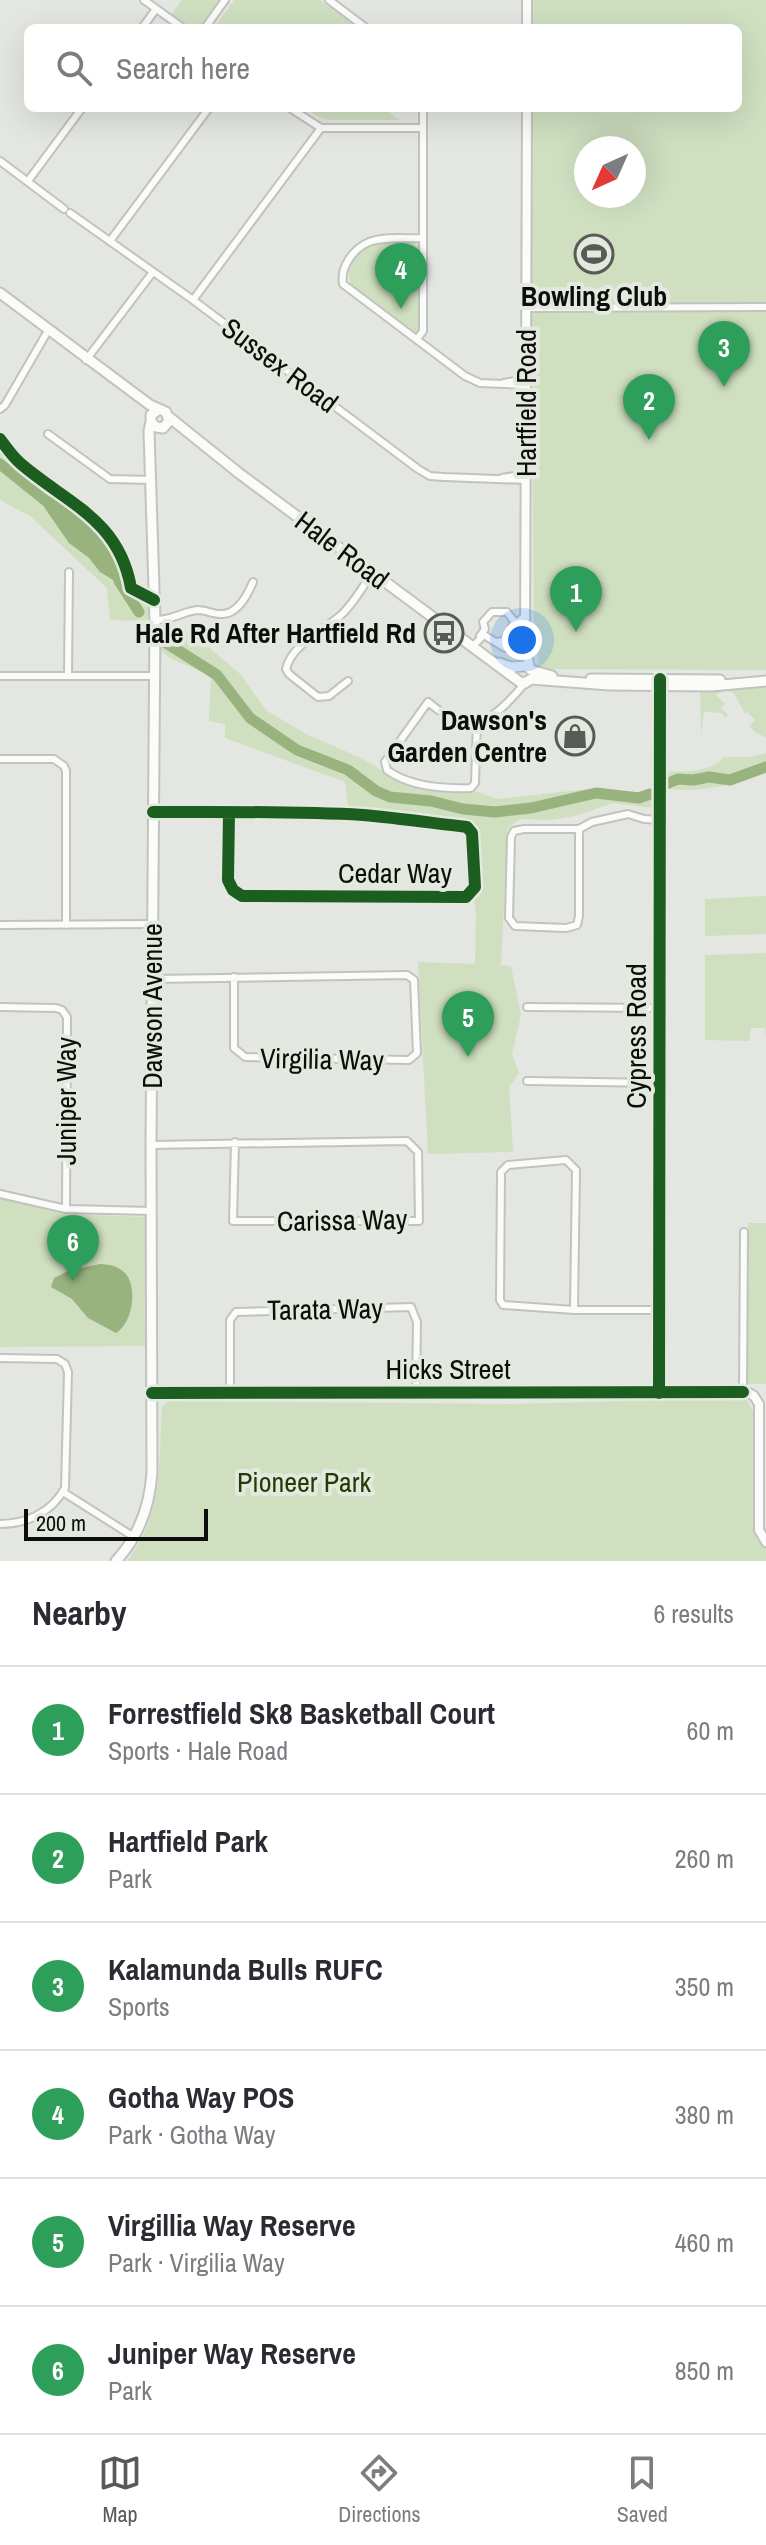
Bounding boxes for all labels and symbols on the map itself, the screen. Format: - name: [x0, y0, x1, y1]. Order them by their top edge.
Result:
- north arrow: [574, 136, 646, 208]
- sports icon: Bowling Club: [573, 233, 615, 275]
- pin: 4: [375, 243, 427, 309]
- place label: Bowling Club: [521, 277, 667, 315]
- street label: Sussex Road: [214, 309, 346, 421]
- pin: 3: [698, 321, 750, 387]
- street label: Hartfield Road: [507, 329, 545, 477]
- pin: 2: [623, 374, 675, 440]
- street label: Hale Road: [287, 502, 397, 598]
- pin: 1: [550, 566, 602, 632]
- bus stop icon: Hale Rd After Hartfield Rd: [423, 612, 465, 654]
- place label: Hale Rd After Hartfield Rd: [135, 614, 416, 652]
- your location: [502, 620, 542, 660]
- place label: Dawson's Garden Centre: [388, 701, 547, 771]
- shop icon: Dawson's Garden Centre: [554, 715, 596, 757]
- street label: Cedar Way: [338, 854, 453, 892]
- street label: Dawson Avenue: [133, 923, 171, 1089]
- street label: Cypress Road: [617, 963, 655, 1109]
- pin: 5: [442, 991, 494, 1057]
- street label: Juniper Way: [47, 1036, 85, 1165]
- street label: Virgilia Way: [260, 1039, 385, 1079]
- street label: Carissa Way: [276, 1200, 408, 1240]
- pin: 6: [47, 1215, 99, 1281]
- street label: Tarata Way: [267, 1289, 384, 1329]
- street label: Hicks Street: [385, 1350, 511, 1388]
- park label: Pioneer Park: [237, 1463, 372, 1501]
- scale bar: [24, 1505, 208, 1541]

